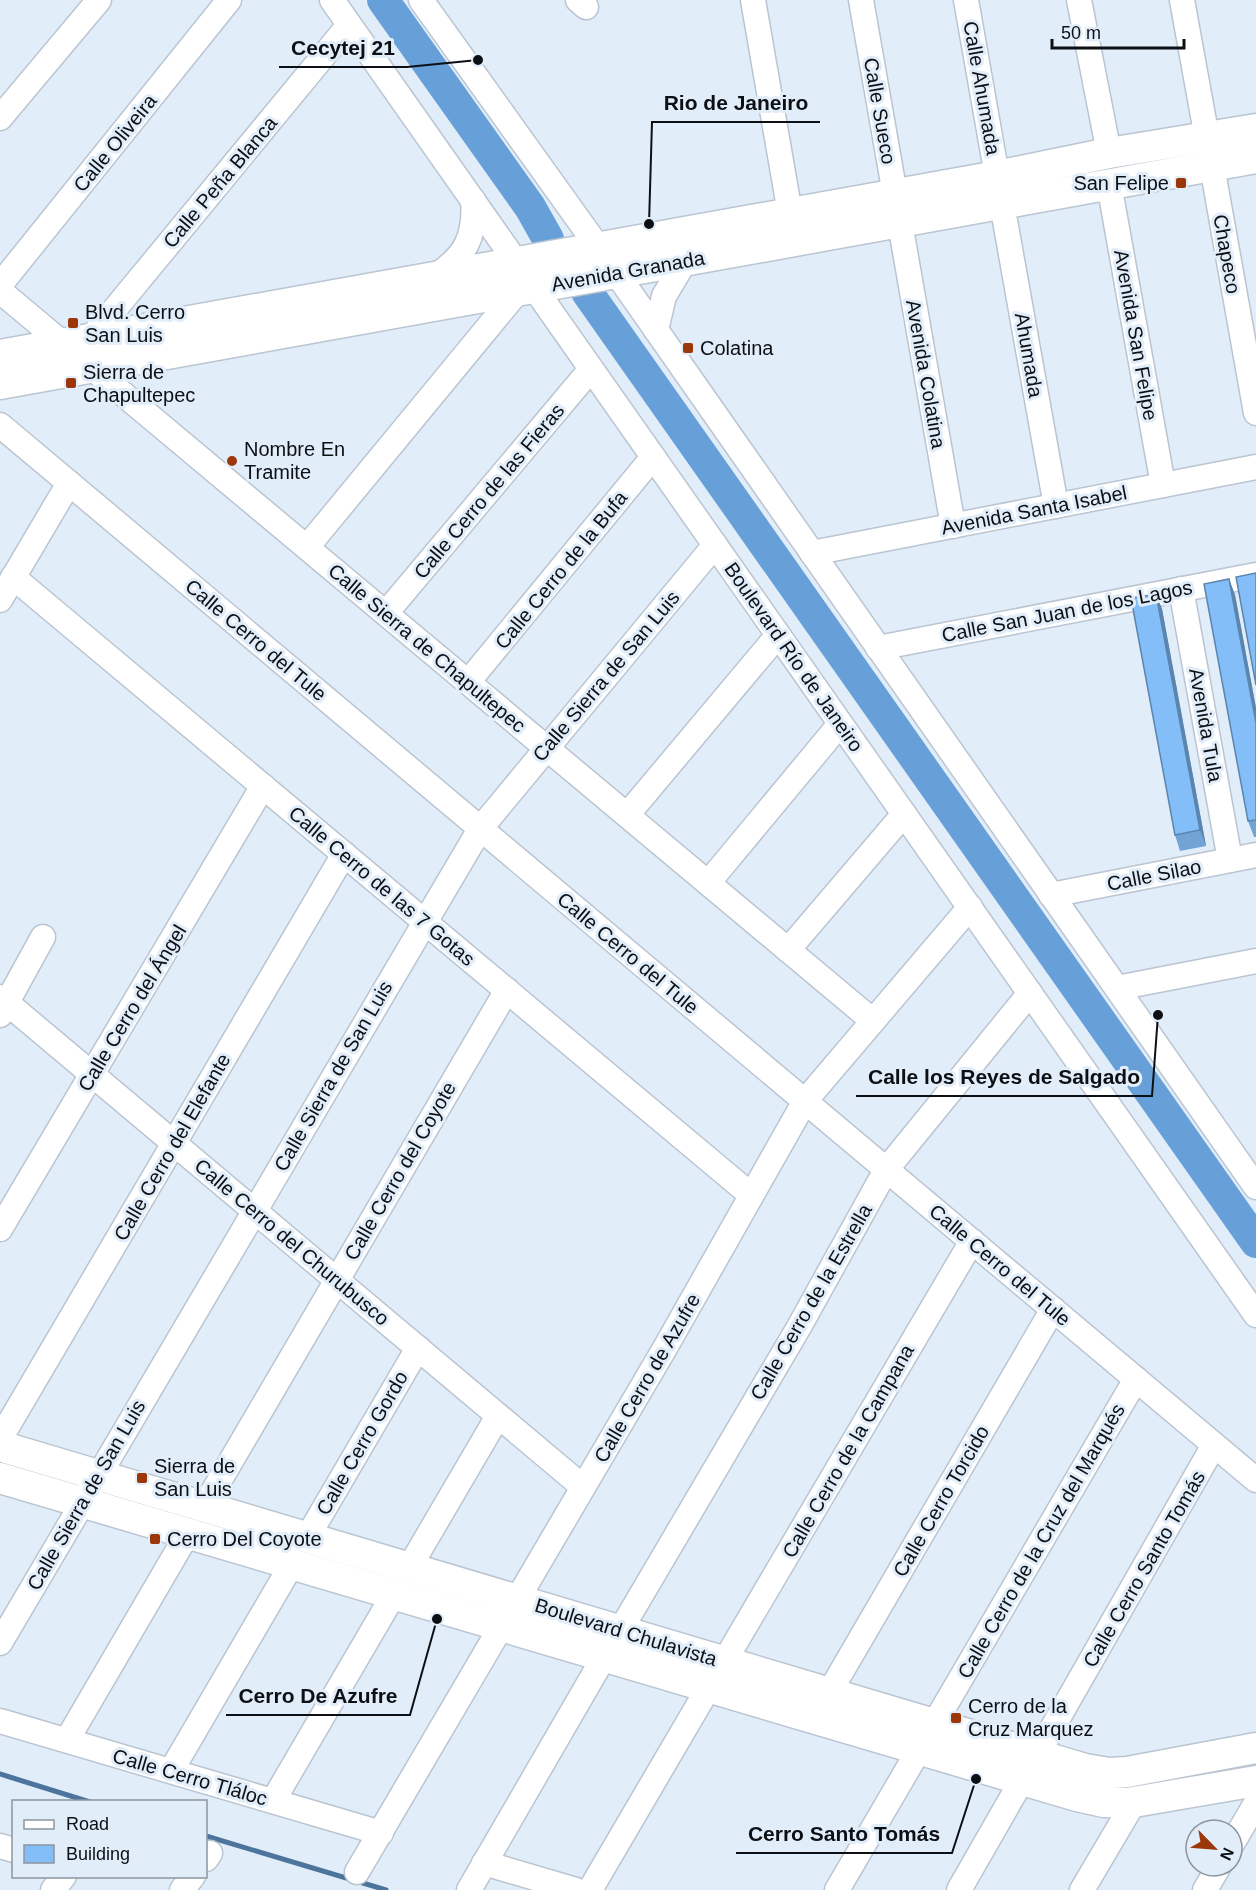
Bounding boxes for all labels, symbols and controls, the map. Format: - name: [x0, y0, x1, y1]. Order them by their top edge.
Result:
- scale bar: [1052, 12, 1184, 50]
- street label: Calle Ahumada: [959, 19, 1005, 158]
- text: 50 m: [1061, 23, 1101, 43]
- callout: Cecytej 21: [279, 28, 407, 67]
- text: Cecytej 21: [291, 36, 395, 59]
- street label: Calle Sueco: [860, 56, 900, 166]
- callout: Rio de Janeiro: [652, 83, 820, 122]
- street label: Calle Oliveira: [69, 89, 162, 196]
- text: Rio de Janeiro: [664, 91, 808, 114]
- street label: Calle Peña Blanca: [159, 111, 282, 252]
- place label: San Felipe: [1073, 172, 1169, 194]
- marker: San Felipe: [1174, 176, 1188, 190]
- street label: Chapeco: [1209, 213, 1245, 295]
- street label: Avenida Granada: [550, 247, 707, 295]
- street label: Avenida San Felipe: [1110, 248, 1162, 422]
- street label: Avenida Colatina: [902, 298, 950, 451]
- place label: Blvd. Cerro San Luis: [85, 301, 185, 346]
- street label: Ahumada: [1011, 311, 1047, 400]
- marker: Blvd. Cerro San Luis: [66, 316, 80, 330]
- place label: Colatina: [700, 337, 774, 359]
- marker: Colatina: [681, 341, 695, 355]
- place label: Sierra de Chapultepec: [83, 361, 195, 406]
- marker: Sierra de Chapultepec: [64, 376, 78, 390]
- street label: Calle Cerro de las Fieras: [409, 399, 569, 583]
- place label: Nombre En Tramite: [244, 438, 345, 483]
- marker: Nombre En Tramite: [225, 454, 239, 468]
- street label: Avenida Santa Isabel: [939, 481, 1129, 539]
- street label: Calle Cerro de la Bufa: [491, 486, 632, 653]
- street label: Boulevard Río de Janeiro: [720, 558, 868, 756]
- street label: Calle Sierra de Chapultepec: [324, 559, 530, 737]
- street label: Calle Cerro del Tule: [181, 575, 331, 705]
- street label: Calle San Juan de los Lagos: [940, 576, 1194, 646]
- street label: Calle Sierra de San Luis: [528, 586, 684, 766]
- street label: Avenida Tula: [1185, 666, 1227, 785]
- street label: Calle Cerro de las 7 Gotas: [285, 802, 479, 970]
- street label: Calle Silao: [1105, 855, 1203, 895]
- street label: Calle Cerro del Tule: [553, 888, 703, 1018]
- street label: Calle Cerro del Ángel: [74, 921, 190, 1095]
- street label: Calle Sierra de San Luis: [270, 977, 396, 1175]
- street label: Calle Cerro del Elefante: [109, 1050, 235, 1244]
- callout: Calle los Reyes de Salgado: [856, 1057, 1152, 1096]
- text: Calle los Reyes de Salgado: [868, 1065, 1140, 1088]
- street label: Calle Cerro del Coyote: [340, 1078, 460, 1264]
- street label: Calle Cerro del Churubusco: [190, 1154, 394, 1330]
- street label: Calle Cerro de la Estrella: [746, 1199, 877, 1404]
- street label: Calle Cerro del Tule: [925, 1200, 1075, 1330]
- street label: Calle Cerro de Azufre: [590, 1290, 704, 1466]
- street label: Calle Cerro de la Campana: [778, 1340, 919, 1561]
- street label: Calle Cerro Gordo: [312, 1367, 412, 1519]
- street label: Calle Sierra de San Luis: [23, 1396, 149, 1594]
- street label: Calle Cerro de la Cruz del Marqués: [953, 1400, 1129, 1682]
- street label: Calle Cerro Torcido: [889, 1422, 993, 1580]
- place label: Sierra de San Luis: [154, 1455, 235, 1500]
- street label: Calle Cerro Santo Tomás: [1079, 1467, 1209, 1671]
- marker: Sierra de San Luis: [135, 1471, 149, 1485]
- place label: Cerro Del Coyote: [167, 1528, 322, 1550]
- marker: Cerro Del Coyote: [148, 1532, 162, 1546]
- street label: Boulevard Chulavista: [532, 1594, 720, 1670]
- callout: Cerro De Azufre: [226, 1676, 410, 1715]
- text: Cerro De Azufre: [238, 1684, 398, 1707]
- place label: Cerro de la Cruz Marquez: [968, 1695, 1094, 1740]
- marker: Cerro de la Cruz Marquez: [949, 1711, 963, 1725]
- street label: Calle Cerro Tláloc: [110, 1744, 270, 1810]
- legend: [12, 1800, 207, 1878]
- text: Road: [66, 1814, 109, 1834]
- callout: Cerro Santo Tomás: [736, 1814, 952, 1853]
- north arrow: [1184, 1818, 1244, 1878]
- text: Cerro Santo Tomás: [748, 1822, 940, 1845]
- text: Building: [66, 1844, 130, 1864]
- text: N: [1217, 1845, 1237, 1863]

